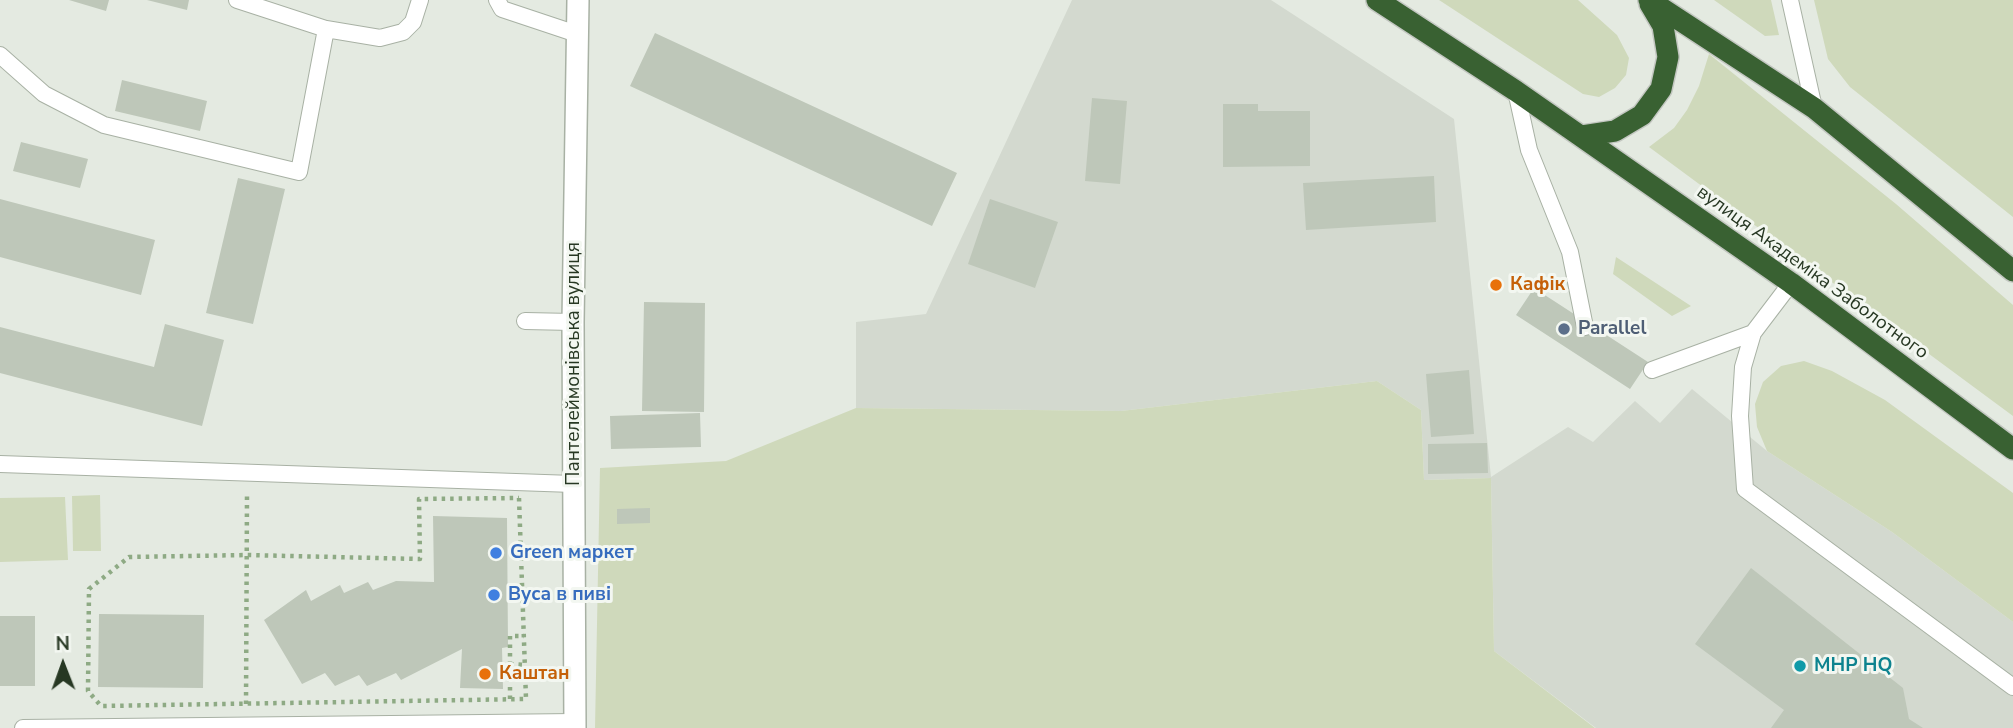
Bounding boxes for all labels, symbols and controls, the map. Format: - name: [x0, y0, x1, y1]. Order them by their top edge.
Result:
- street label: вулиця Академіка Заболотного: [1692, 181, 1932, 365]
- street label: Пантелеймонівська вулиця: [563, 242, 585, 486]
- place label: Кафік: [1510, 274, 1565, 296]
- marker: Кафік: [1488, 277, 1504, 293]
- place label: Parallel: [1578, 318, 1646, 340]
- marker: Parallel: [1556, 321, 1572, 337]
- place label: Green маркет: [510, 542, 634, 564]
- marker: Green маркет: [488, 545, 504, 561]
- place label: Вуса в пиві: [508, 584, 611, 606]
- marker: Вуса в пиві: [486, 587, 502, 603]
- north arrow: [28, 630, 98, 700]
- text: N: [55, 631, 70, 657]
- place label: MHP HQ: [1814, 655, 1892, 677]
- marker: MHP HQ: [1792, 658, 1808, 674]
- place label: Каштан: [499, 663, 569, 685]
- marker: Каштан: [477, 666, 493, 682]

